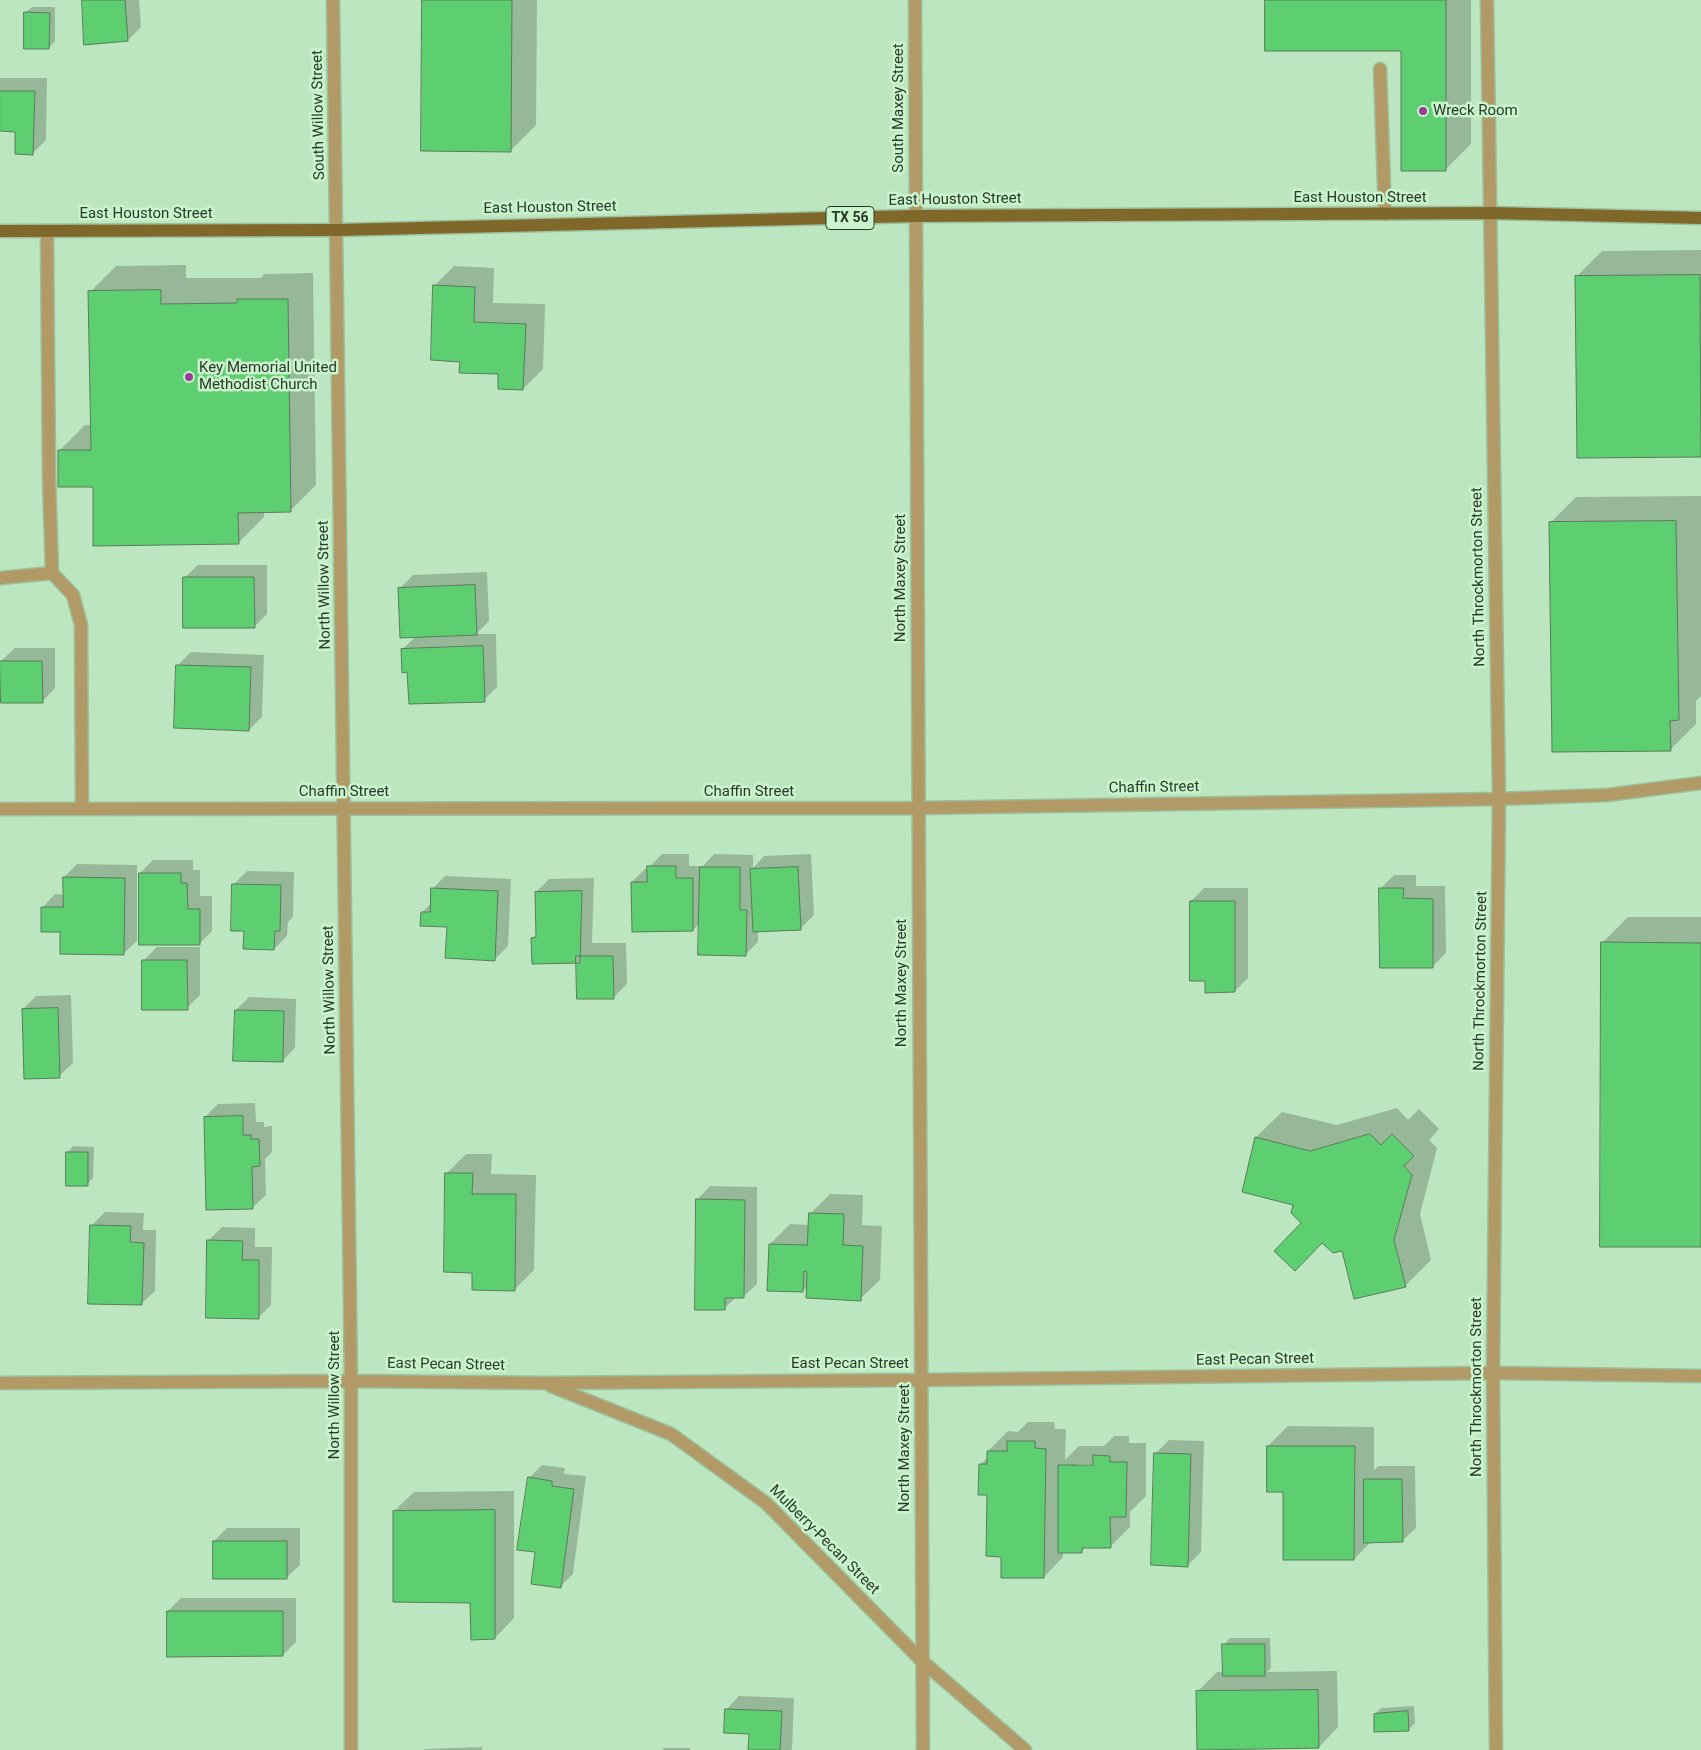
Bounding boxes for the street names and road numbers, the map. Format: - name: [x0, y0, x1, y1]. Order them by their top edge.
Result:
- street label: South Maxey Street: [890, 43, 908, 173]
- street label: South Willow Street: [309, 50, 329, 180]
- street label: East Houston Street: [1293, 189, 1427, 207]
- street label: East Houston Street: [888, 190, 1022, 210]
- street label: East Houston Street: [483, 198, 617, 218]
- street label: East Houston Street: [79, 205, 213, 223]
- road number: TX 56: [826, 207, 874, 230]
- street label: North Throckmorton Street: [1468, 487, 1490, 667]
- street label: North Maxey Street: [892, 514, 910, 642]
- street label: North Willow Street: [315, 520, 335, 650]
- street label: Chaffin Street: [1109, 778, 1199, 798]
- street label: Chaffin Street: [299, 783, 389, 801]
- street label: Chaffin Street: [704, 783, 794, 801]
- street label: North Throckmorton Street: [1470, 891, 1492, 1071]
- street label: North Maxey Street: [893, 919, 911, 1047]
- street label: North Willow Street: [320, 925, 340, 1055]
- street label: North Throckmorton Street: [1468, 1297, 1486, 1477]
- street label: North Willow Street: [326, 1331, 344, 1459]
- street label: East Pecan Street: [1196, 1350, 1314, 1370]
- street label: East Pecan Street: [387, 1355, 505, 1375]
- street label: East Pecan Street: [791, 1355, 909, 1373]
- street label: North Maxey Street: [896, 1384, 914, 1512]
- street label: Mulberry-Pecan Street: [765, 1481, 883, 1599]

